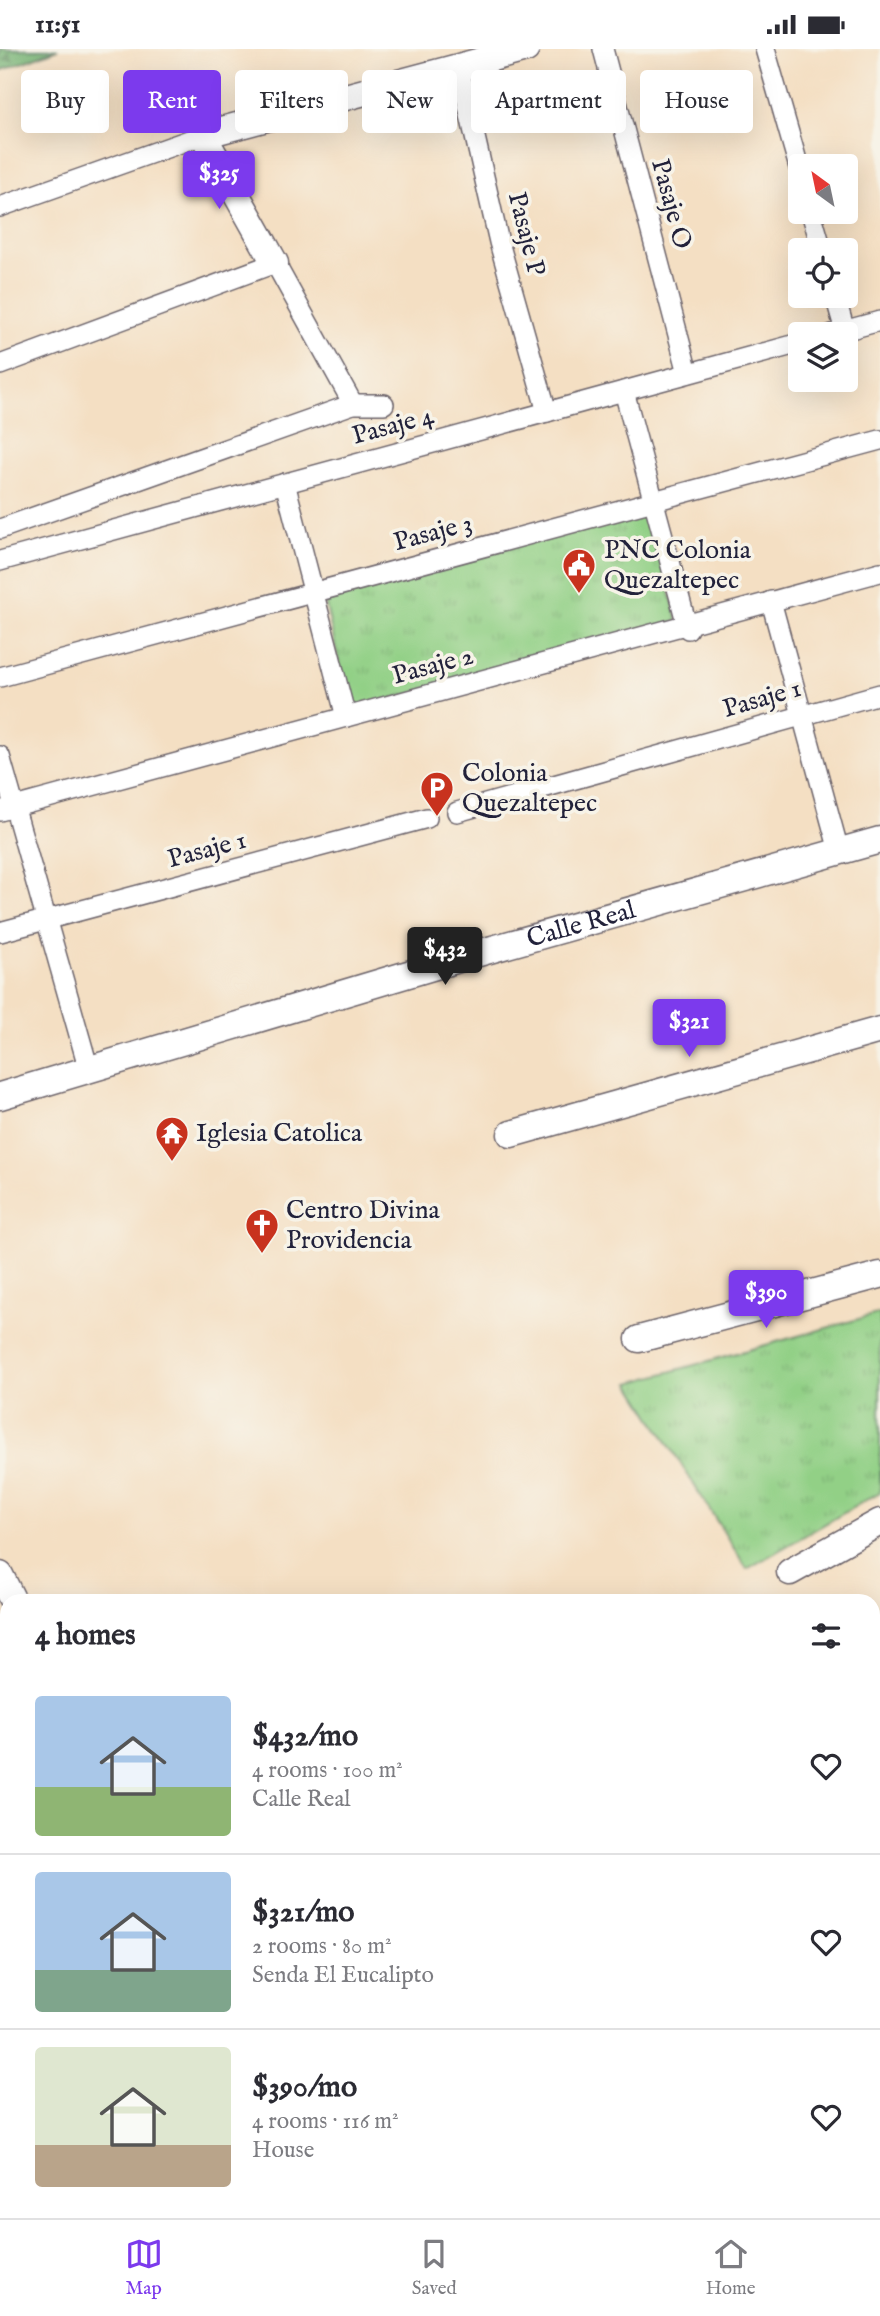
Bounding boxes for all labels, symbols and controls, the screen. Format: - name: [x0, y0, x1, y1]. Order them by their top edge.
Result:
- text: 11:51: [35, 8, 80, 41]
- chip: Buy: [21, 70, 109, 133]
- chip: Rent: [123, 70, 221, 133]
- chip: Filters: [235, 70, 348, 133]
- chip: New: [362, 70, 457, 133]
- chip: Apartment: [471, 70, 626, 133]
- chip: House: [640, 70, 753, 133]
- pin: $325: [178, 151, 260, 211]
- north arrow: [788, 154, 858, 224]
- map controls: [788, 154, 858, 392]
- street label: Pasaje O: [643, 155, 699, 253]
- text: $325: [199, 159, 239, 188]
- street label: Pasaje P: [500, 189, 552, 279]
- button: locate: [788, 238, 858, 308]
- button: layers: [788, 322, 858, 392]
- street label: Pasaje 4: [349, 399, 438, 453]
- street label: Pasaje 3: [390, 507, 476, 559]
- place label: PNC Colonia Quezaltepec: [604, 534, 752, 597]
- public building icon: PNC Colonia Quezaltepec: [560, 546, 598, 595]
- street label: Pasaje 2: [389, 639, 477, 693]
- street label: Pasaje 1: [719, 672, 805, 726]
- place label: Colonia Quezaltepec: [462, 757, 597, 820]
- parking icon: Colonia Quezaltepec: [418, 769, 456, 818]
- street label: Pasaje 1: [164, 824, 250, 876]
- street label: Calle Real: [523, 893, 640, 955]
- pin: $432: [404, 927, 486, 987]
- text: $432: [423, 935, 467, 964]
- pin: $321: [648, 999, 730, 1059]
- text: $321: [669, 1007, 709, 1036]
- temple icon: Iglesia Catolica: [153, 1114, 191, 1163]
- place label: Iglesia Catolica: [196, 1117, 363, 1150]
- place label: Centro Divina Providencia: [286, 1194, 440, 1257]
- church icon: Centro Divina Providencia: [243, 1206, 281, 1255]
- pin: $390: [725, 1271, 807, 1330]
- text: $390: [745, 1278, 787, 1307]
- text: 4 homes: [35, 1617, 136, 1655]
- icon: filters: [807, 1617, 845, 1655]
- text: $432/mo: [252, 1718, 358, 1756]
- icon: home: [91, 1724, 175, 1808]
- icon: heart: [807, 1747, 845, 1785]
- text: 4 rooms · 100 m²: [252, 1756, 403, 1785]
- text: Calle Real: [252, 1785, 351, 1814]
- text: $321/mo: [252, 1894, 355, 1932]
- icon: home: [91, 1900, 175, 1984]
- icon: heart: [807, 1923, 845, 1961]
- text: 2 rooms · 80 m²: [252, 1932, 392, 1961]
- text: Senda El Eucalipto: [252, 1961, 434, 1990]
- text: $390/mo: [252, 2069, 357, 2107]
- icon: home: [91, 2075, 175, 2159]
- icon: heart: [807, 2098, 845, 2136]
- text: 4 rooms · 116 m²: [252, 2107, 399, 2136]
- text: House: [252, 2136, 314, 2165]
- tab: Map: [125, 2235, 163, 2301]
- tab: Saved: [412, 2235, 457, 2301]
- tab: Home: [706, 2235, 755, 2301]

